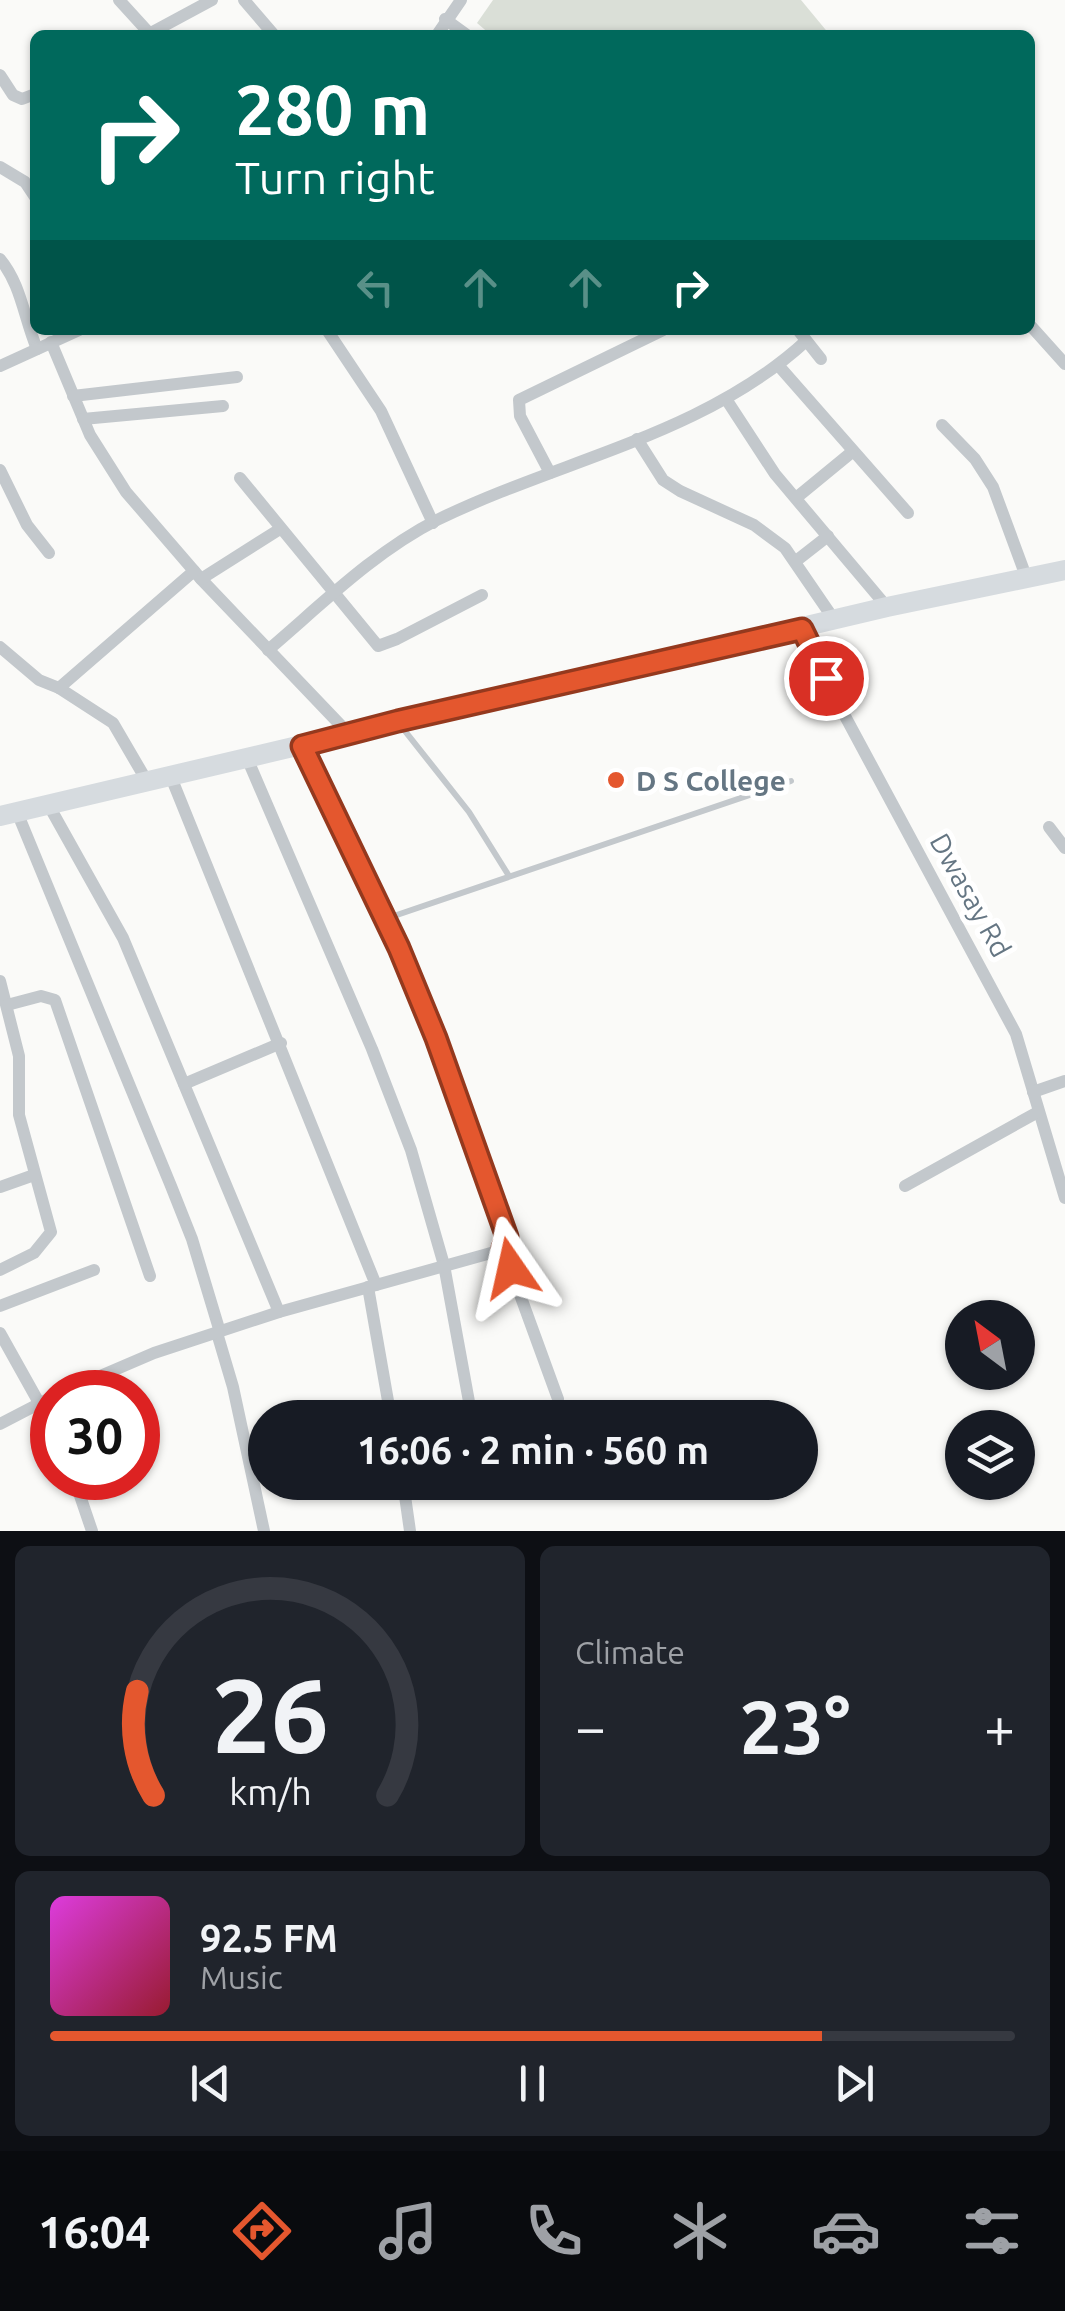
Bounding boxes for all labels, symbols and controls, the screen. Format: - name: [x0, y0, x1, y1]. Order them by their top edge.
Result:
- icon: right: [70, 70, 200, 200]
- text: 280 m: [235, 70, 430, 148]
- text: Turn right: [235, 152, 435, 203]
- icon: left: [348, 260, 403, 315]
- icon: ahead: [453, 260, 508, 315]
- icon: ahead: [558, 260, 613, 315]
- icon: right: [663, 260, 718, 315]
- pin: [784, 636, 869, 721]
- icon: arrive: [799, 651, 854, 706]
- place label: D S College: [636, 765, 786, 796]
- marker: D S College: [605, 769, 627, 791]
- street label: Dwasay Rd: [924, 828, 1018, 962]
- position arrow: [459, 1216, 563, 1320]
- north arrow: [945, 1300, 1035, 1390]
- map controls: [945, 1300, 1035, 1500]
- speed limit sign: 30: [30, 1370, 160, 1500]
- button: layers: [945, 1410, 1035, 1500]
- text: 16:06 · 2 min · 560 m: [357, 1429, 709, 1471]
- text: Climate: [575, 1634, 685, 1670]
- text: 26: [211, 1656, 329, 1773]
- text: 23°: [739, 1684, 851, 1768]
- text: −: [575, 1696, 606, 1757]
- text: +: [984, 1696, 1015, 1757]
- text: km/h: [229, 1772, 311, 1812]
- text: 92.5 FM: [200, 1917, 338, 1959]
- text: Music: [200, 1959, 283, 1995]
- icon: previous: [183, 2056, 238, 2111]
- icon: pause: [505, 2056, 560, 2111]
- icon: next: [827, 2056, 882, 2111]
- icon: directions: [227, 2196, 297, 2266]
- icon: music: [373, 2196, 443, 2266]
- icon: phone: [519, 2196, 589, 2266]
- icon: climate: [665, 2196, 735, 2266]
- icon: car: [811, 2196, 881, 2266]
- icon: filters: [957, 2196, 1027, 2266]
- text: 16:04: [38, 2206, 151, 2257]

